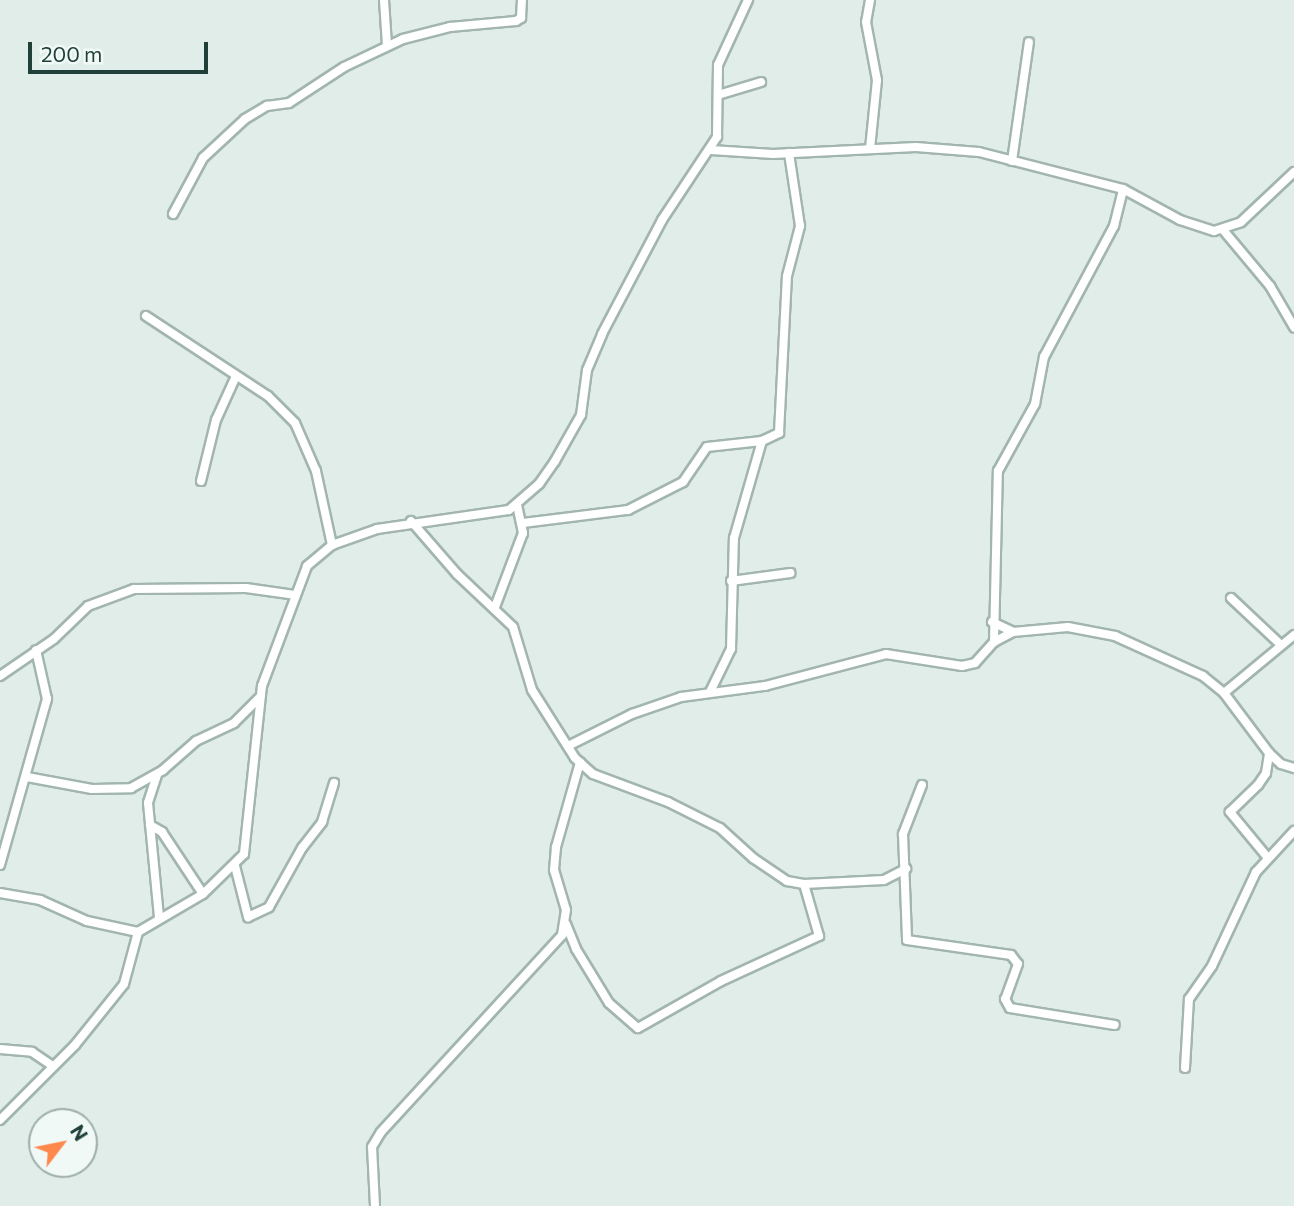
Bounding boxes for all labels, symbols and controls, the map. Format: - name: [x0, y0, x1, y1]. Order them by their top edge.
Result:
- scale bar: [32, 28, 212, 72]
- text: 200 m: [41, 41, 102, 66]
- north arrow: [28, 1108, 98, 1178]
- text: N: [66, 1121, 93, 1145]

